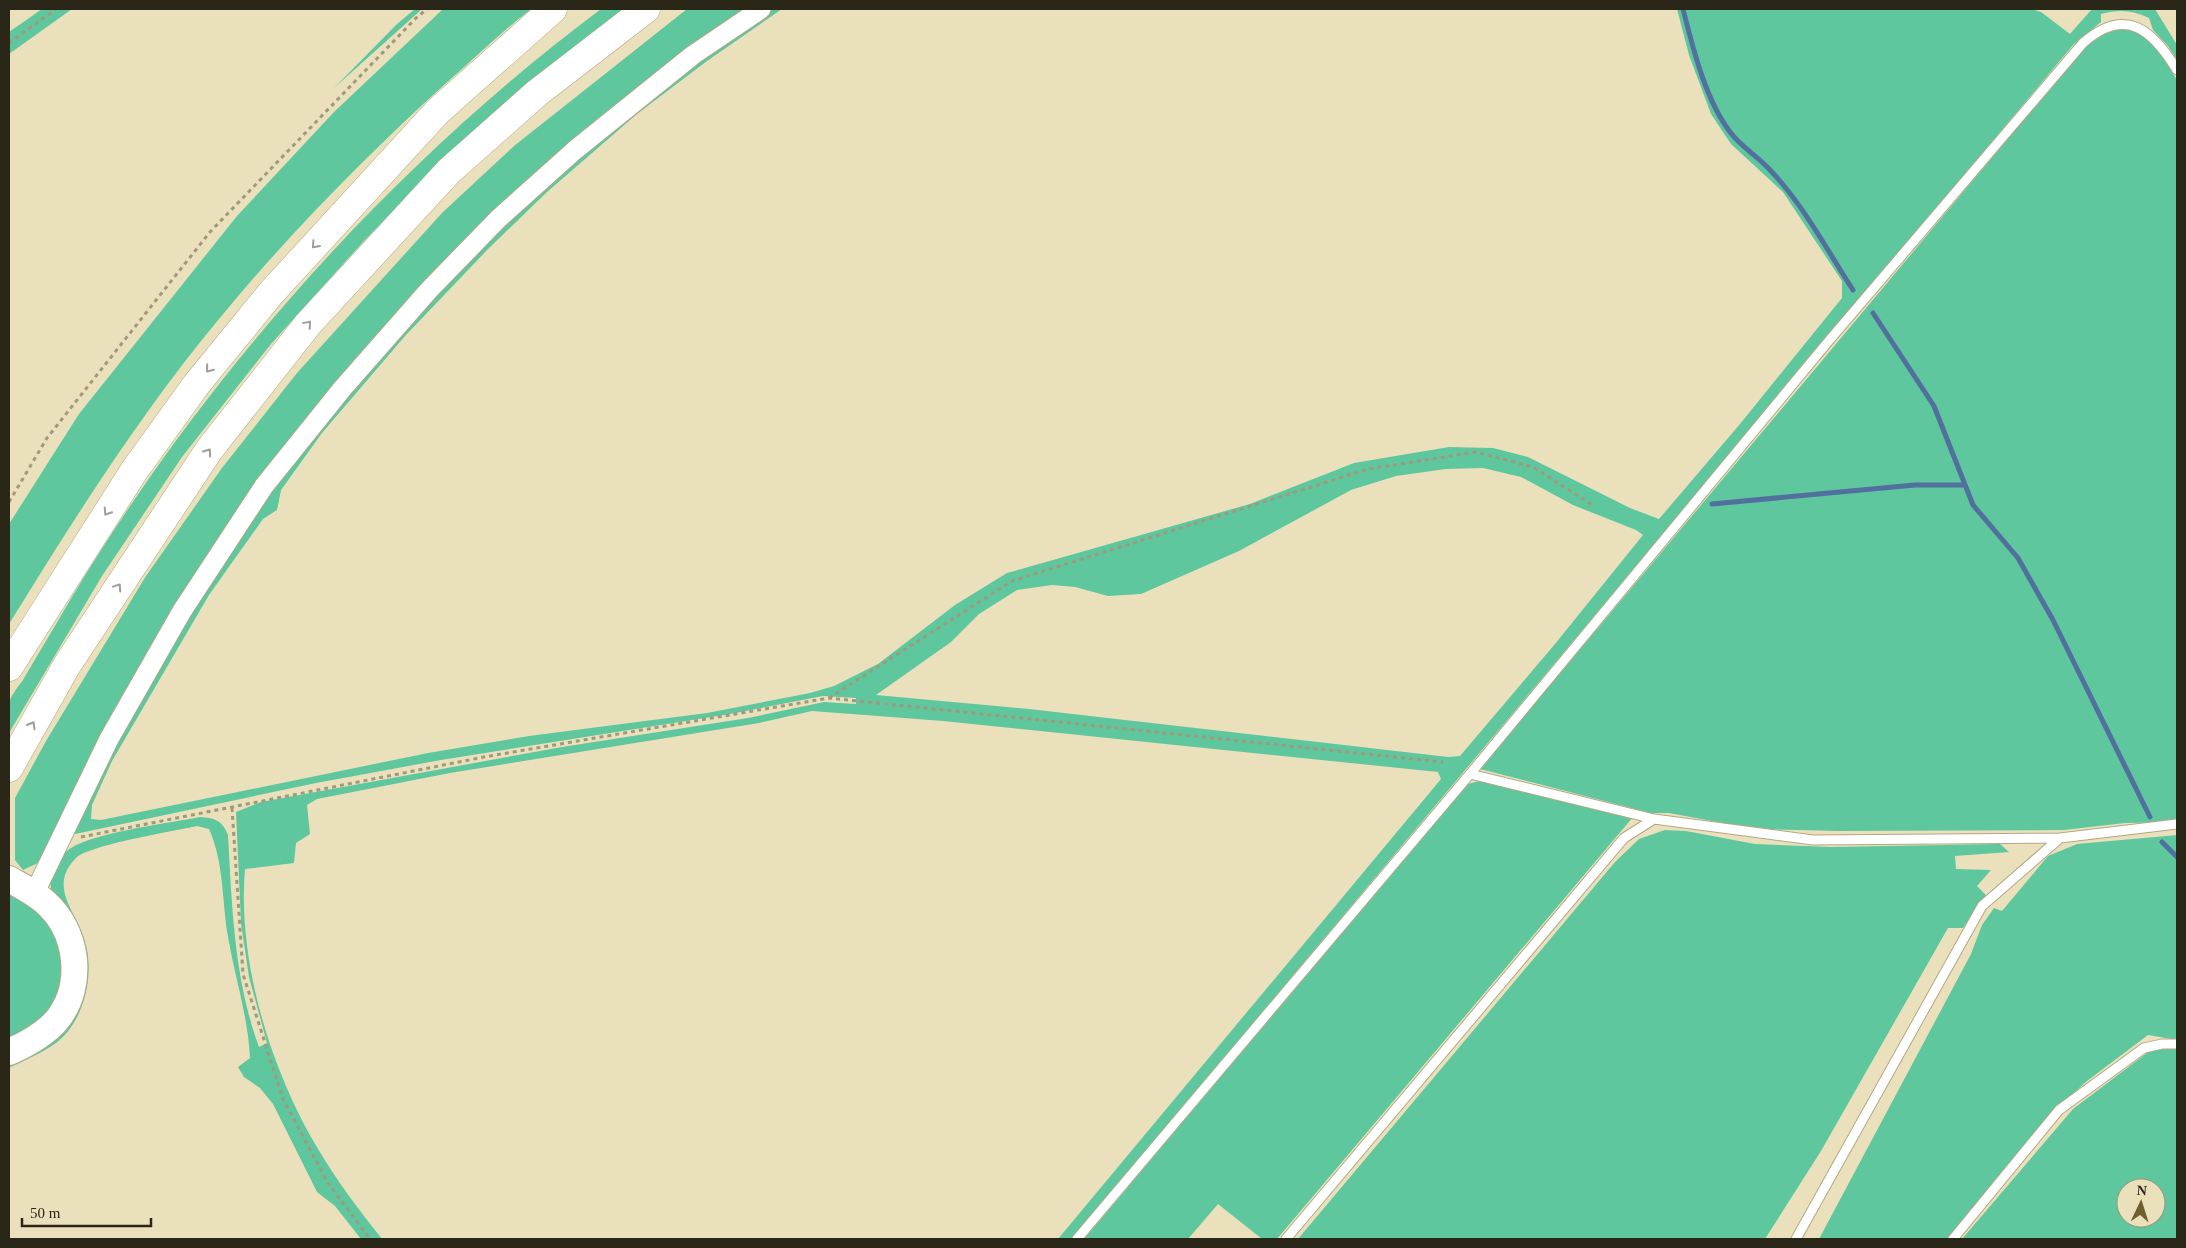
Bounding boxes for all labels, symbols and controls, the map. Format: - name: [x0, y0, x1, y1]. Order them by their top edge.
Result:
- one-way arrow: [312, 240, 321, 249]
- one-way arrow: [303, 321, 312, 330]
- one-way arrow: [207, 363, 215, 372]
- one-way arrow: [202, 448, 211, 458]
- one-way arrow: [104, 507, 113, 516]
- one-way arrow: [112, 584, 121, 593]
- one-way arrow: [26, 722, 36, 731]
- north arrow: [2116, 1178, 2166, 1228]
- text: N: [2136, 1183, 2147, 1198]
- scale bar: [22, 1196, 151, 1228]
- text: 50 m: [30, 1205, 61, 1221]

